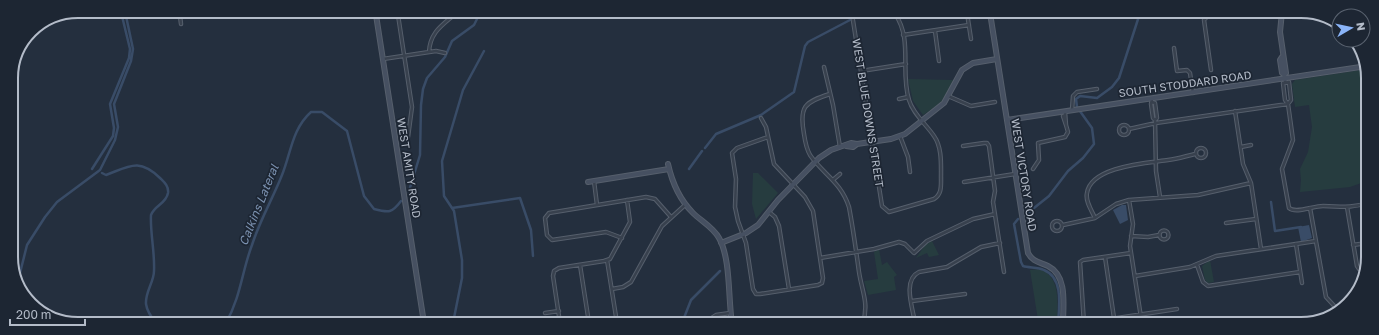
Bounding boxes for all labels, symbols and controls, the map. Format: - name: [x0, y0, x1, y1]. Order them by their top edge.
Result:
- north arrow: [1331, 8, 1371, 48]
- text: N: [1354, 21, 1368, 32]
- street label: WEST BLUE DOWNS STREET: [850, 38, 887, 188]
- street label: SOUTH STODDARD ROAD: [1118, 68, 1252, 99]
- street label: WEST AMITY ROAD: [395, 117, 424, 219]
- street label: WEST VICTORY ROAD: [1009, 118, 1040, 233]
- water label: Calkins Lateral: [235, 161, 282, 248]
- scale bar: [10, 301, 85, 327]
- text: 200 m: [16, 307, 51, 322]

